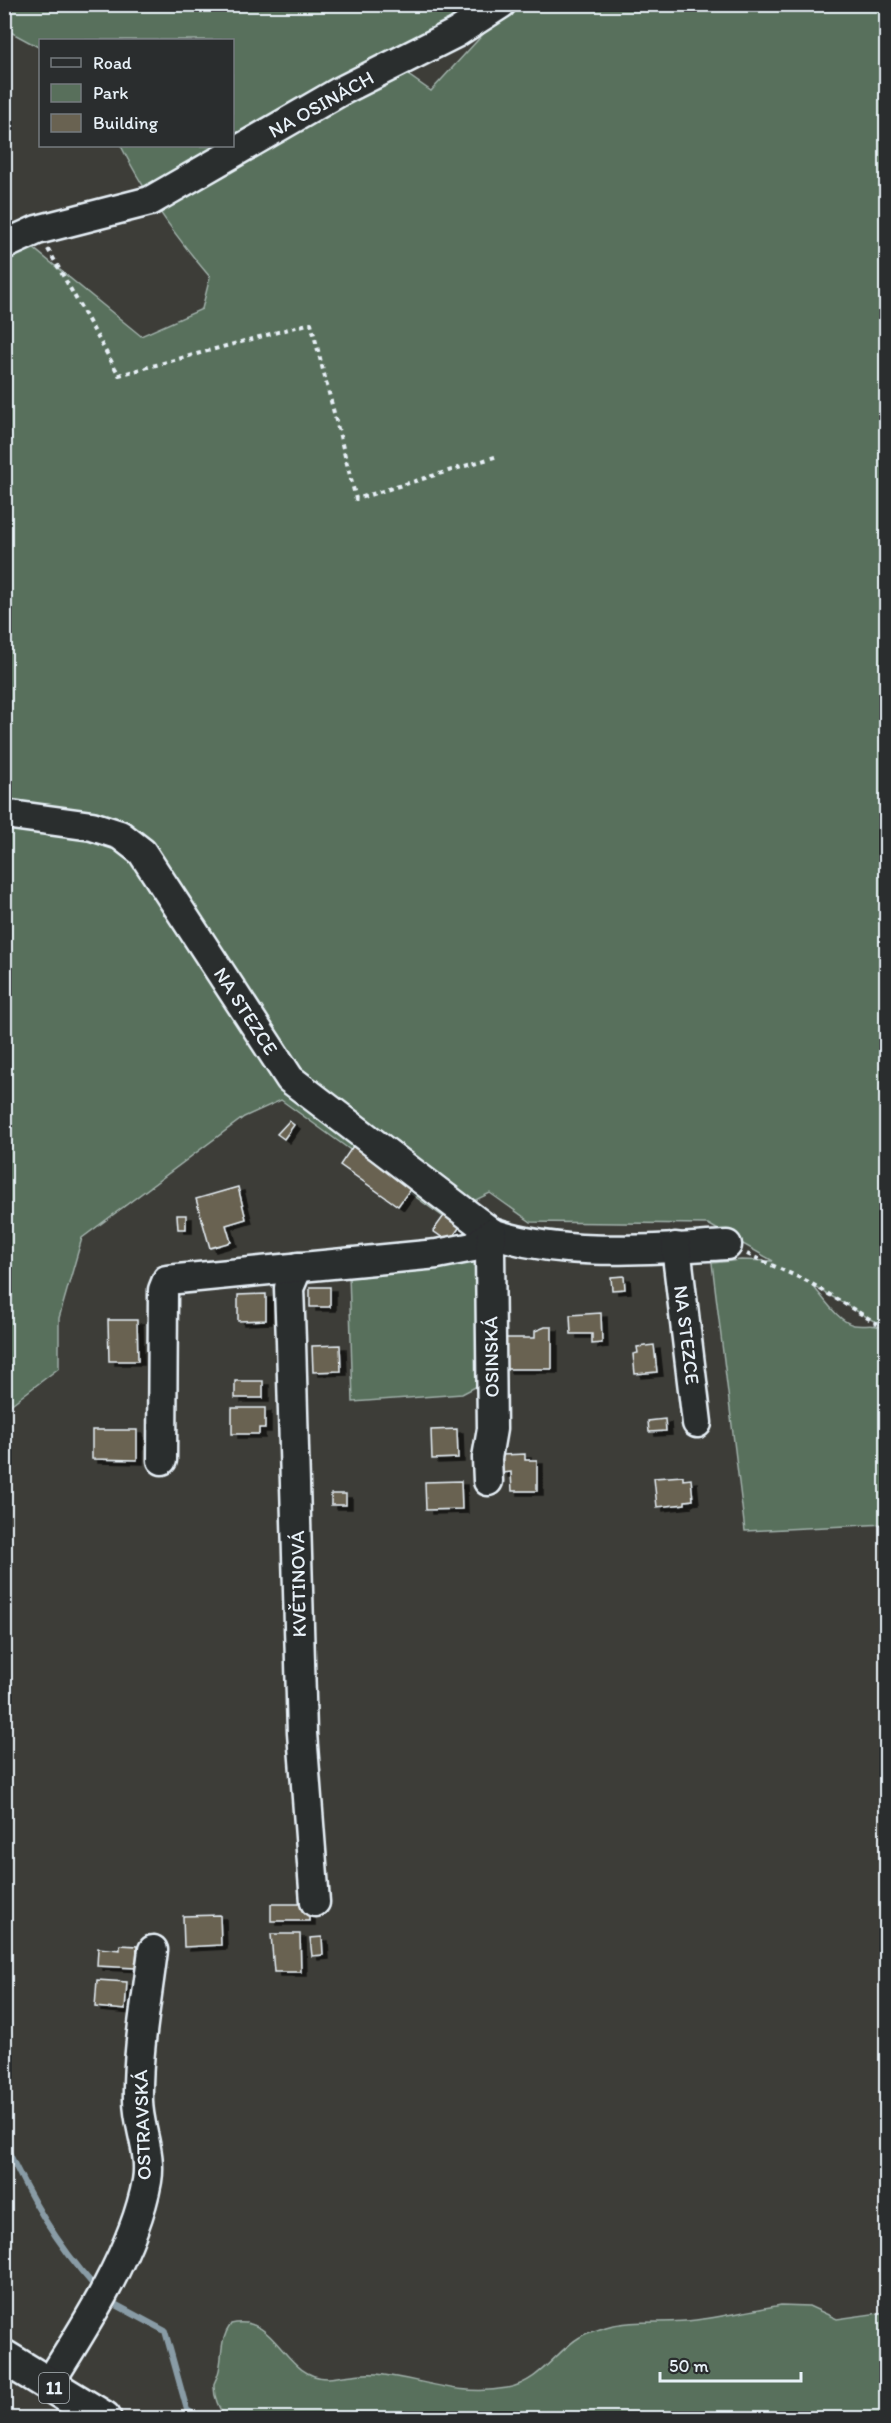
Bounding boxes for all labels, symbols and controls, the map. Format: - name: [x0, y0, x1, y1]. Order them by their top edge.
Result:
- legend: [39, 39, 234, 147]
- text: Road: [93, 52, 132, 74]
- street label: NA OSINÁCH: [264, 65, 378, 143]
- text: Park: [93, 82, 128, 104]
- text: Building: [93, 112, 159, 134]
- street label: NA STEZCE: [209, 963, 283, 1059]
- street label: NA STEZCE: [669, 1284, 705, 1386]
- street label: OSINSKÁ: [478, 1316, 504, 1398]
- street label: KVĚTINOVÁ: [285, 1530, 311, 1638]
- street label: OSTRAVSKÁ: [128, 2069, 156, 2181]
- scale bar: [660, 2345, 801, 2383]
- text: 50 m: [669, 2355, 709, 2377]
- road number: 11: [39, 2373, 69, 2403]

